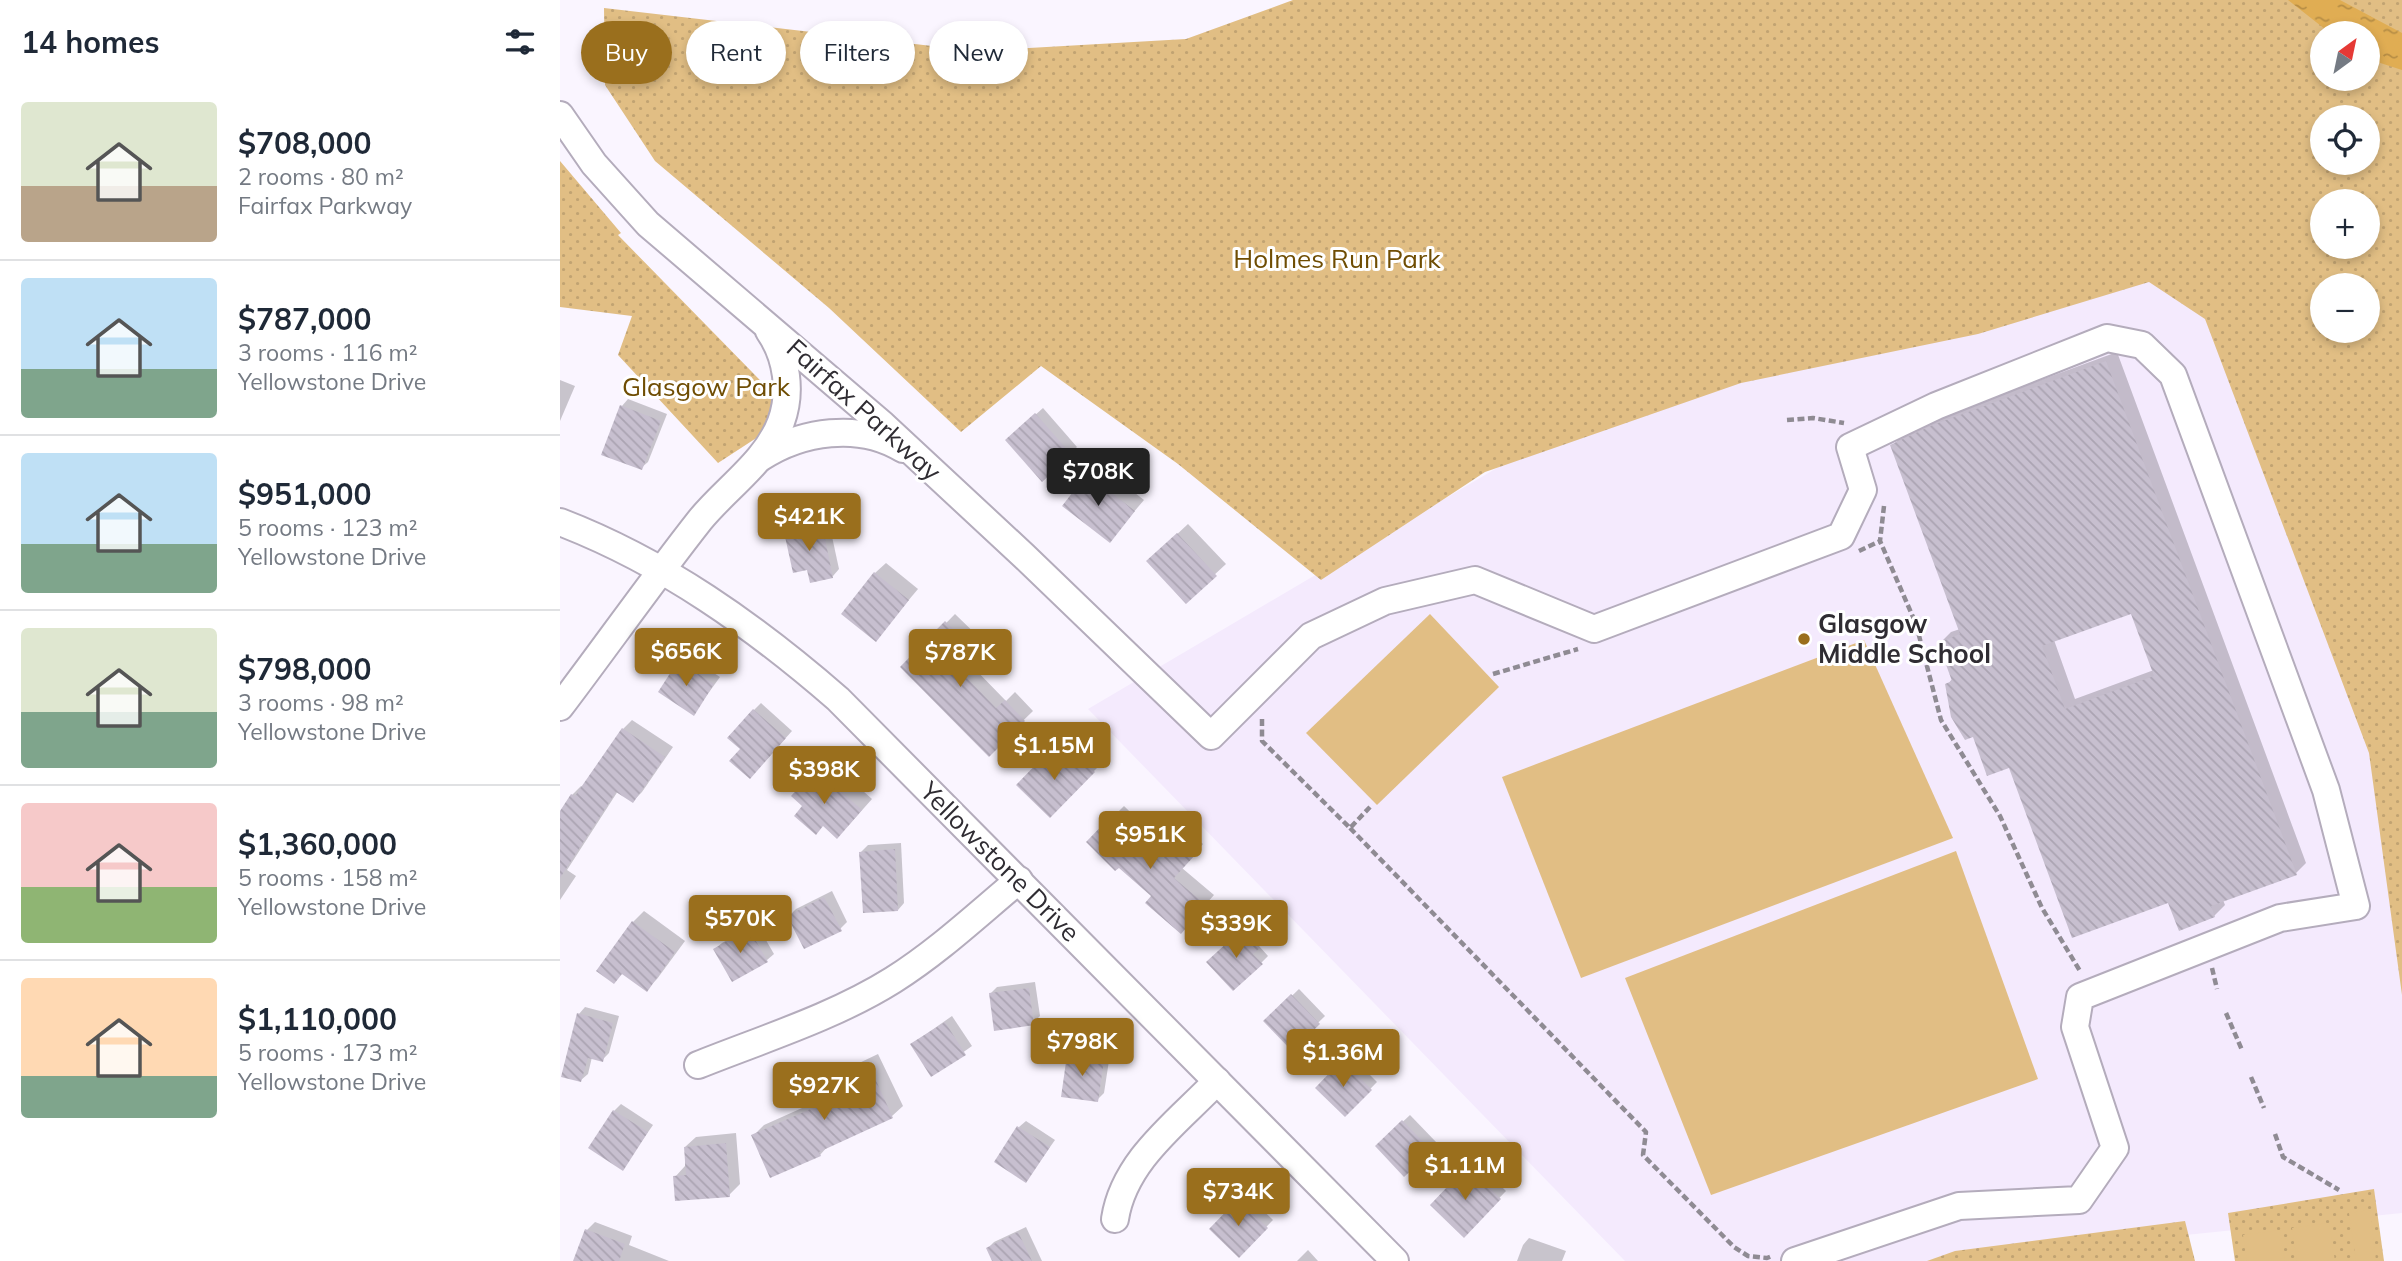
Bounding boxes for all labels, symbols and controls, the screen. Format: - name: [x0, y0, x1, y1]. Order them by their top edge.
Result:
- chip: Buy: [581, 21, 672, 84]
- chip: Rent: [686, 21, 786, 84]
- chip: Filters: [800, 21, 915, 84]
- chip: New: [929, 21, 1028, 84]
- north arrow: [2310, 21, 2380, 91]
- map controls: [2310, 21, 2380, 343]
- text: 14 homes: [21, 23, 160, 61]
- icon: filters: [501, 23, 539, 61]
- button: locate: [2310, 105, 2380, 175]
- text: $708,000: [238, 124, 371, 162]
- icon: home: [77, 130, 161, 214]
- text: 2 rooms · 80 m²: [238, 162, 404, 191]
- button: +: [2310, 189, 2380, 259]
- text: Fairfax Parkway: [238, 191, 412, 220]
- park label: Holmes Run Park: [1233, 242, 1441, 275]
- button: −: [2310, 273, 2380, 343]
- text: $787,000: [238, 300, 371, 338]
- icon: home: [77, 306, 161, 390]
- street label: Fairfax Parkway: [780, 331, 949, 488]
- text: 3 rooms · 116 m²: [238, 338, 418, 367]
- text: Yellowstone Drive: [238, 367, 426, 396]
- park label: Glasgow Park: [622, 370, 791, 403]
- pin: $708K: [1049, 448, 1147, 508]
- text: $708K: [1063, 456, 1133, 485]
- text: $951,000: [238, 475, 371, 513]
- icon: home: [77, 481, 161, 565]
- pin: $421K: [760, 494, 858, 553]
- text: $421K: [774, 501, 844, 530]
- text: 5 rooms · 123 m²: [238, 513, 418, 542]
- text: Yellowstone Drive: [238, 542, 426, 571]
- place label: Glasgow Middle School: [1818, 607, 1991, 670]
- pin: $656K: [637, 628, 735, 688]
- pin: $787K: [911, 630, 1009, 689]
- marker: Glasgow Middle School: [1796, 631, 1812, 647]
- text: $656K: [651, 636, 721, 665]
- text: $787K: [925, 637, 995, 666]
- text: $798,000: [238, 650, 371, 688]
- icon: home: [77, 656, 161, 740]
- text: 3 rooms · 98 m²: [238, 688, 404, 717]
- text: Yellowstone Drive: [238, 717, 426, 746]
- pin: $1.15M: [997, 722, 1111, 782]
- text: $1.15M: [1014, 730, 1094, 759]
- pin: $398K: [775, 746, 873, 806]
- text: $398K: [789, 754, 859, 783]
- street label: Yellowstone Drive: [913, 774, 1087, 949]
- pin: $951K: [1101, 812, 1199, 871]
- text: $951K: [1115, 819, 1185, 848]
- text: $1,360,000: [238, 825, 397, 863]
- icon: home: [77, 831, 161, 915]
- text: 5 rooms · 158 m²: [238, 863, 418, 892]
- text: Yellowstone Drive: [238, 892, 426, 921]
- pin: $570K: [691, 895, 789, 955]
- pin: $339K: [1187, 900, 1285, 960]
- text: $570K: [705, 903, 775, 932]
- text: $339K: [1201, 908, 1271, 937]
- text: $1,110,000: [238, 1000, 397, 1038]
- icon: home: [77, 1006, 161, 1090]
- pin: $798K: [1033, 1018, 1131, 1078]
- text: $798K: [1047, 1026, 1117, 1055]
- pin: $1.36M: [1286, 1030, 1400, 1089]
- text: $1.36M: [1303, 1037, 1383, 1066]
- text: 5 rooms · 173 m²: [238, 1038, 418, 1067]
- pin: $927K: [775, 1062, 873, 1122]
- text: Yellowstone Drive: [238, 1067, 426, 1096]
- text: $927K: [789, 1070, 859, 1099]
- pin: $1.11M: [1408, 1142, 1522, 1202]
- text: $1.11M: [1425, 1150, 1505, 1179]
- pin: $734K: [1189, 1168, 1287, 1228]
- text: $734K: [1203, 1176, 1273, 1205]

